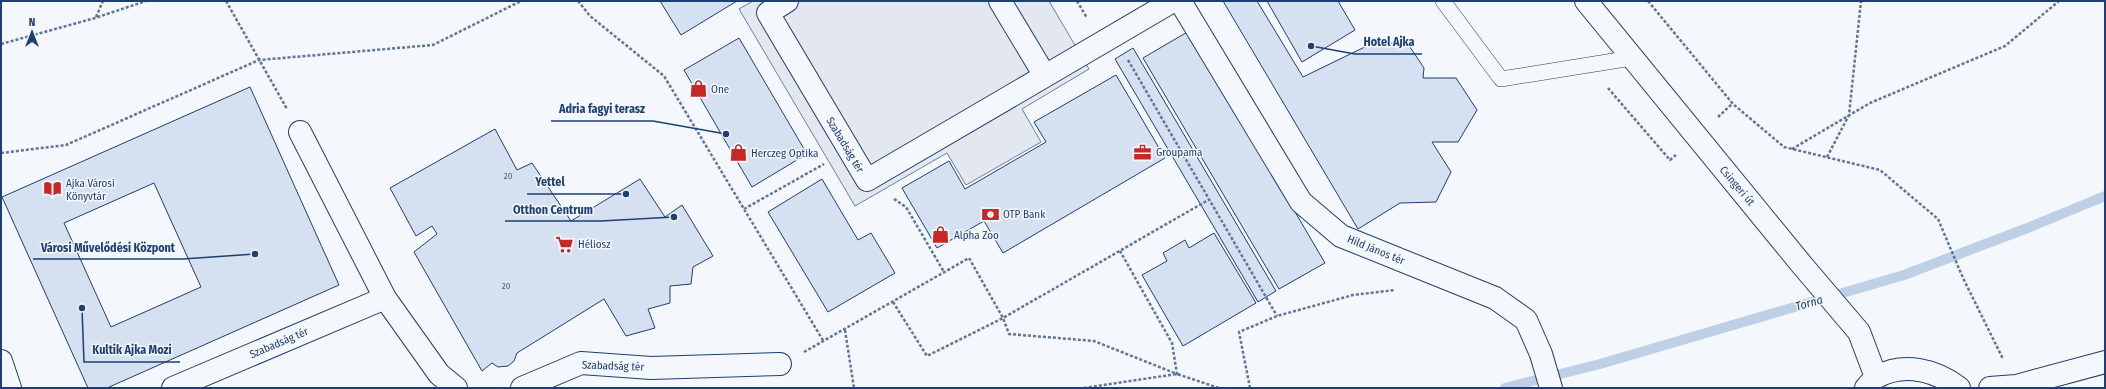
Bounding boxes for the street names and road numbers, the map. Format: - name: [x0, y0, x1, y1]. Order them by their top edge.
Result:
- street label: Szabadság tér: [823, 115, 867, 175]
- street label: Csingeri út: [1717, 164, 1758, 209]
- street label: Hild János tér: [1345, 233, 1407, 267]
- street label: Szabadság tér: [248, 325, 310, 361]
- street label: Szabadság tér: [582, 358, 645, 374]

